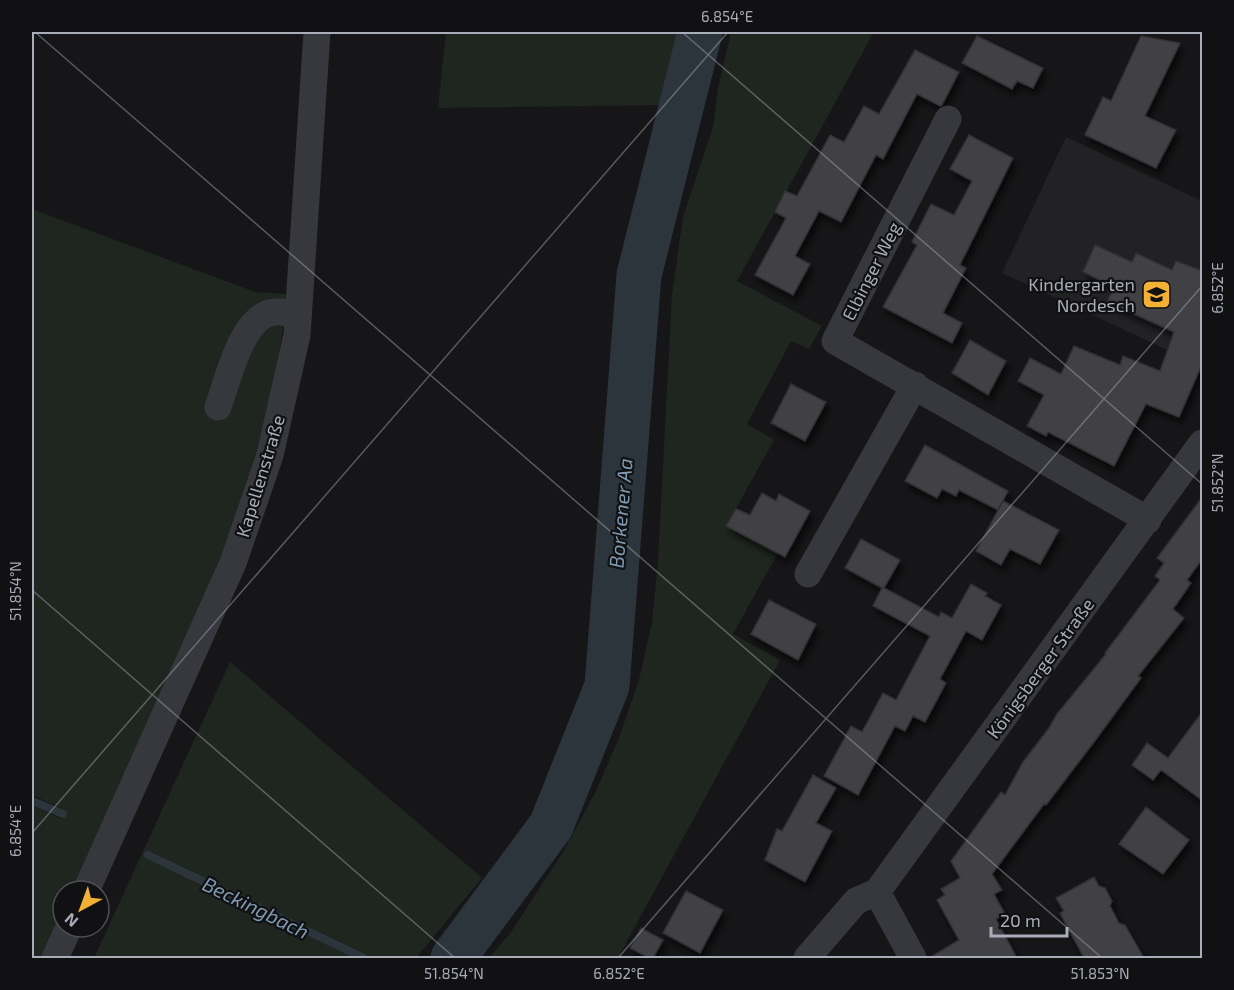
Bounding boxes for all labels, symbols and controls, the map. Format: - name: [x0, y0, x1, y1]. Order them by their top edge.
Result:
- text: 6.854°E: [701, 7, 753, 25]
- street label: Elbinger Weg: [837, 218, 905, 324]
- text: 6.852°E: [1208, 262, 1226, 314]
- place label: Kindergarten Nordesch: [1028, 273, 1135, 316]
- school or university icon: Kindergarten Nordesch: [1140, 278, 1172, 310]
- street label: Kapellenstraße: [231, 412, 289, 540]
- text: 51.852°N: [1208, 453, 1226, 513]
- water label: Borkener Aa: [603, 457, 637, 569]
- text: 51.854°N: [6, 561, 24, 621]
- street label: Königsberger Straße: [982, 594, 1098, 742]
- text: 6.854°E: [6, 805, 24, 857]
- water label: Beckingbach: [199, 871, 313, 943]
- north arrow: [51, 879, 111, 939]
- scale bar: [991, 900, 1068, 938]
- text: 20 m: [1000, 909, 1041, 931]
- text: N: [60, 910, 81, 932]
- text: 51.854°N: [424, 964, 484, 982]
- text: 6.852°E: [593, 964, 645, 982]
- text: 51.853°N: [1071, 964, 1129, 982]

